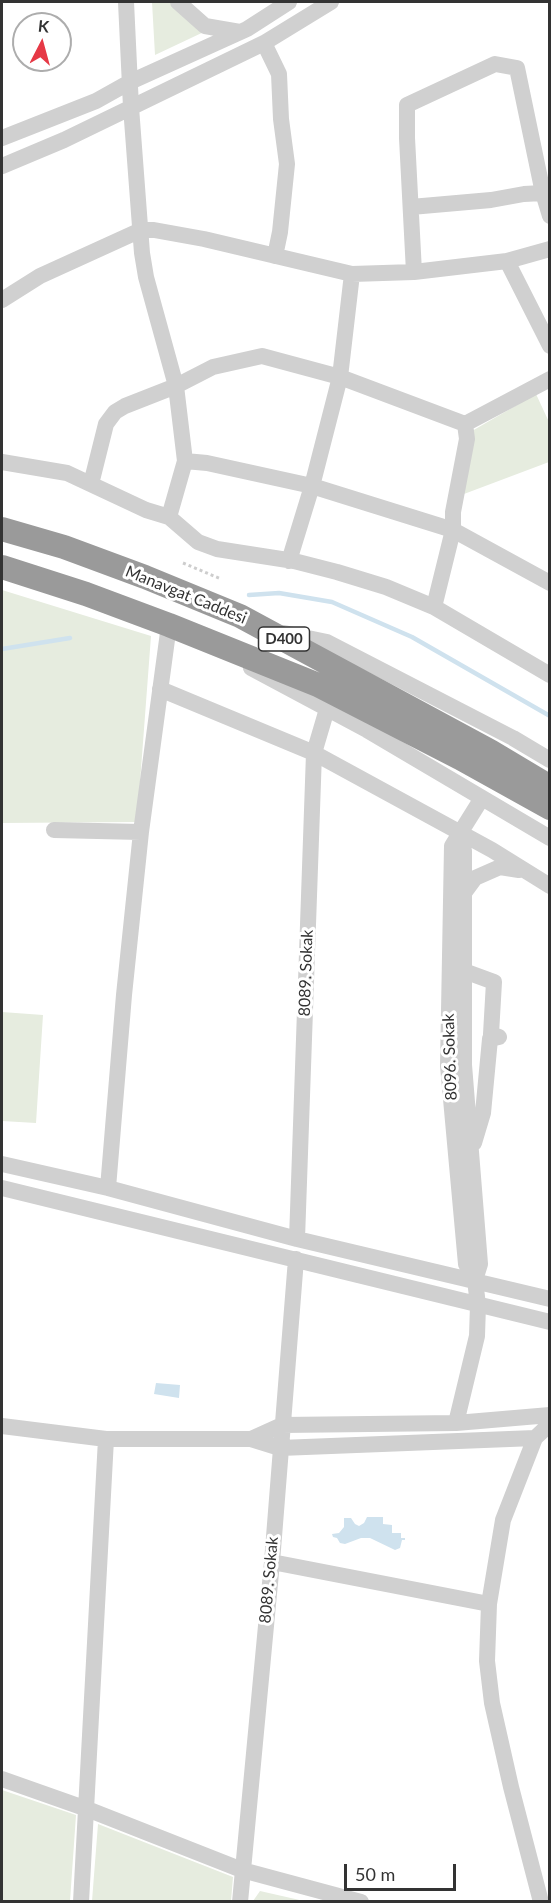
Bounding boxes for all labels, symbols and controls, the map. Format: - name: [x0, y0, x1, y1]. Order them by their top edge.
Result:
- north arrow: [12, 12, 72, 72]
- text: K: [37, 16, 50, 36]
- street label: Manavgat Caddesi: [123, 562, 249, 628]
- road number: D400: [258, 627, 310, 651]
- street label: 8089. Sokak: [295, 929, 317, 1017]
- street label: 8096. Sokak: [439, 1013, 461, 1101]
- street label: 8089. Sokak: [256, 1536, 282, 1624]
- scale bar: [347, 1852, 460, 1890]
- text: 50 m: [355, 1863, 395, 1885]

